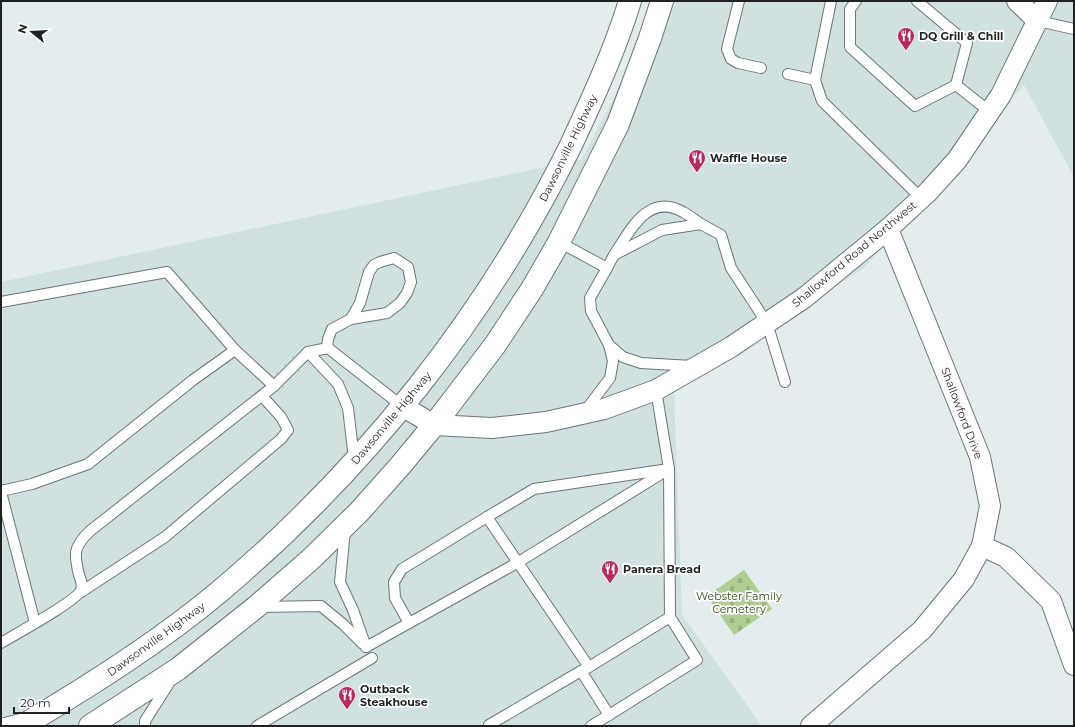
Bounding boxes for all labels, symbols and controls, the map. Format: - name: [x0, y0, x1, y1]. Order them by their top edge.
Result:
- north arrow: [12, 12, 52, 52]
- text: N: [14, 23, 31, 35]
- restaurant icon: DQ Grill & Chill: [896, 26, 916, 51]
- place label: DQ Grill & Chill: [919, 29, 1003, 43]
- street label: Dawsonville Highway: [536, 92, 600, 204]
- restaurant icon: Waffle House: [687, 148, 707, 173]
- place label: Waffle House: [710, 151, 787, 165]
- street label: Shallowford Road Northwest: [789, 198, 919, 310]
- street label: Shallowford Drive: [938, 365, 986, 461]
- street label: Dawsonville Highway: [348, 368, 434, 467]
- restaurant icon: Panera Bread: [600, 559, 620, 584]
- place label: Panera Bread: [623, 562, 701, 576]
- park label: Webster Family Cemetery: [696, 589, 782, 616]
- street label: Dawsonville Highway: [104, 599, 208, 679]
- place label: Outback Steakhouse: [360, 682, 428, 709]
- restaurant icon: Outback Steakhouse: [337, 685, 357, 710]
- scale bar: [14, 689, 69, 715]
- text: 20 m: [20, 695, 51, 710]

